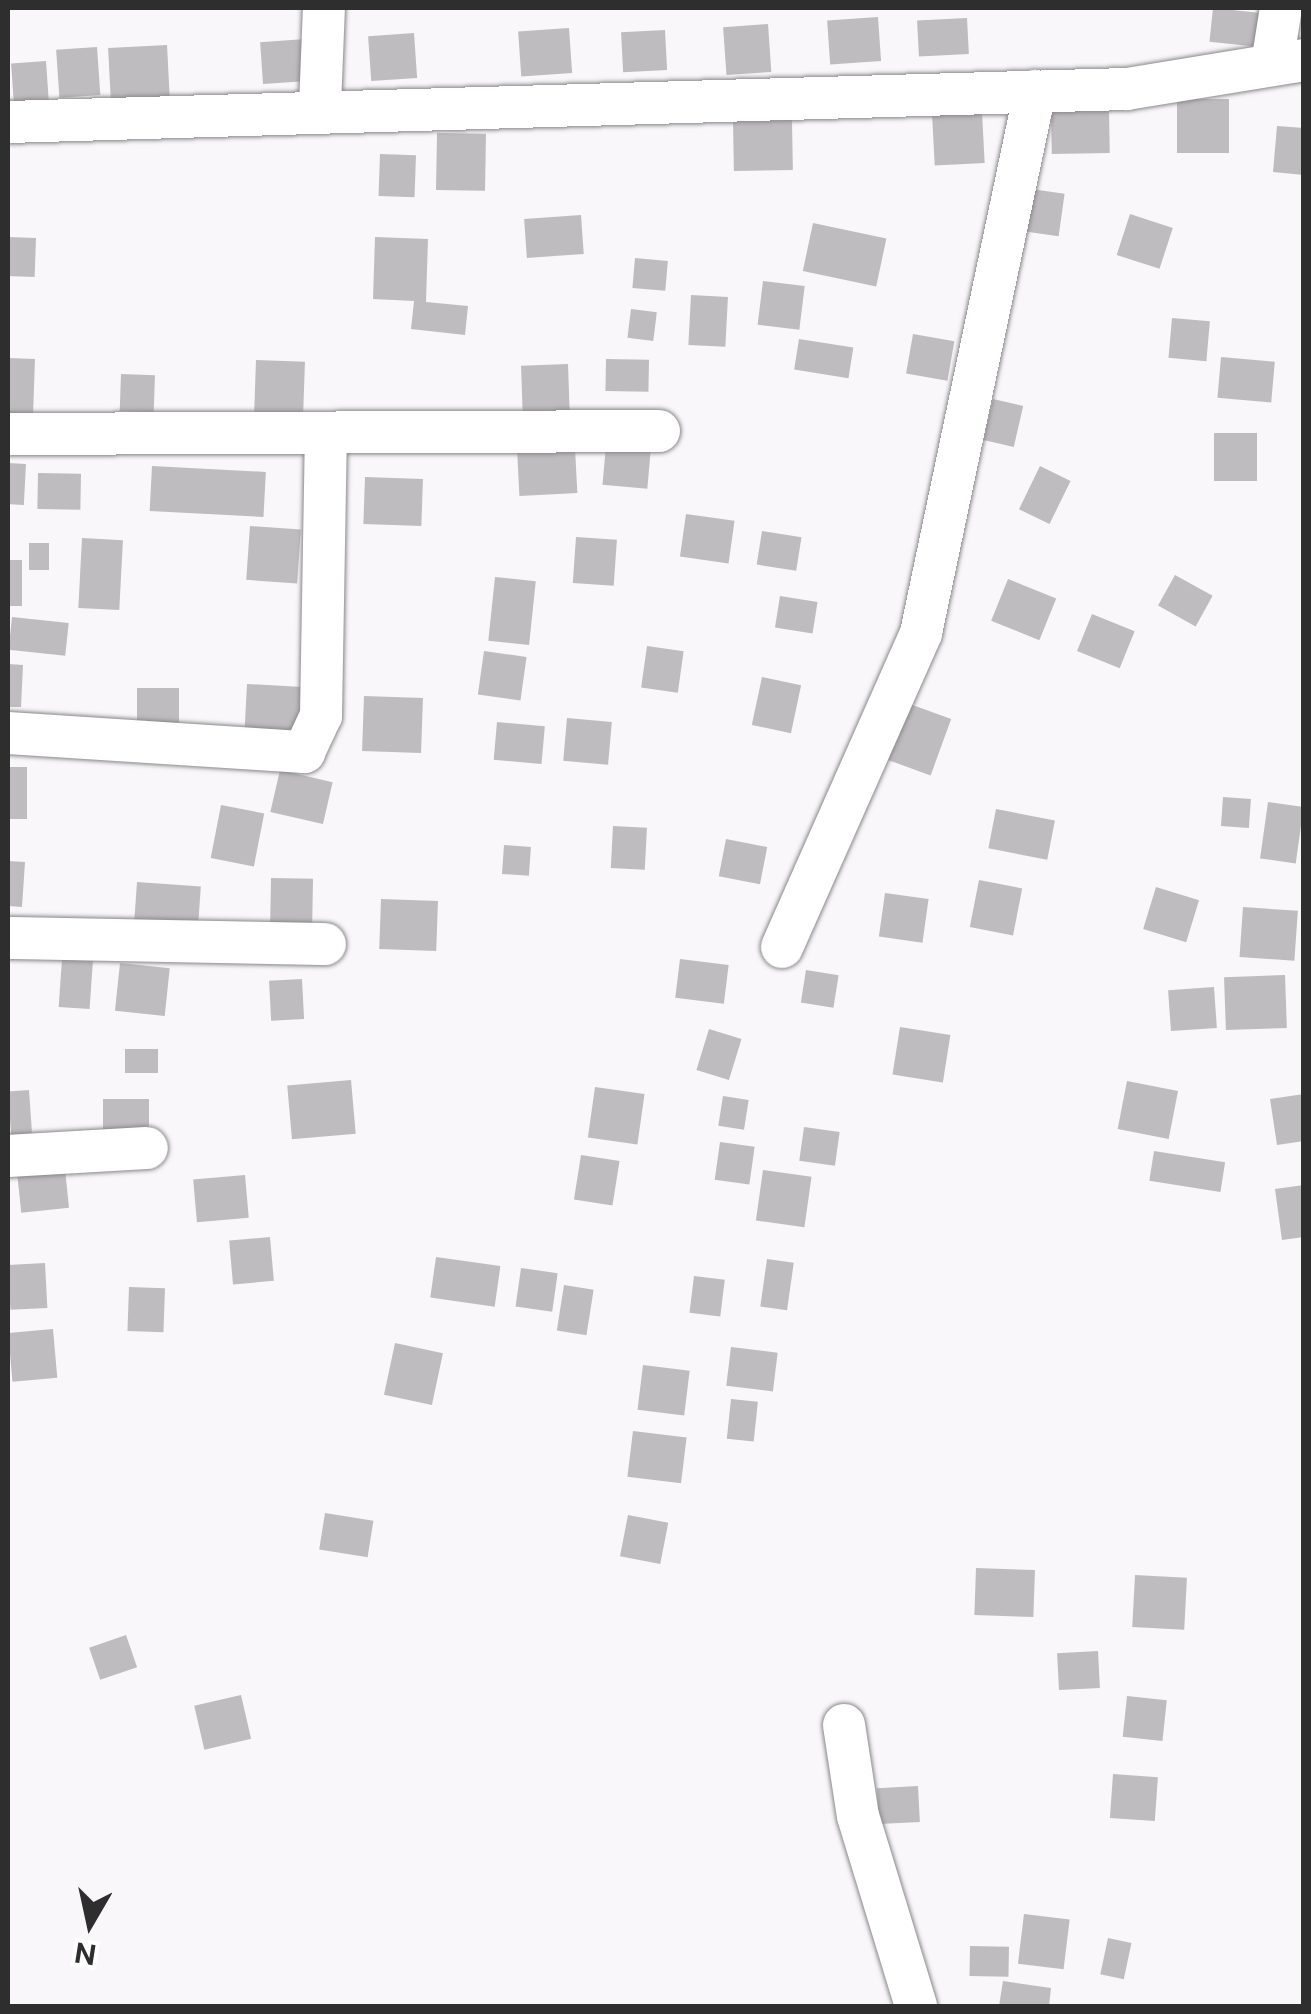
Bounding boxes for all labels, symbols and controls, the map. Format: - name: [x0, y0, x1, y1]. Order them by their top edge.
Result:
- north arrow: [40, 1874, 140, 1974]
- text: N: [72, 1936, 99, 1972]

